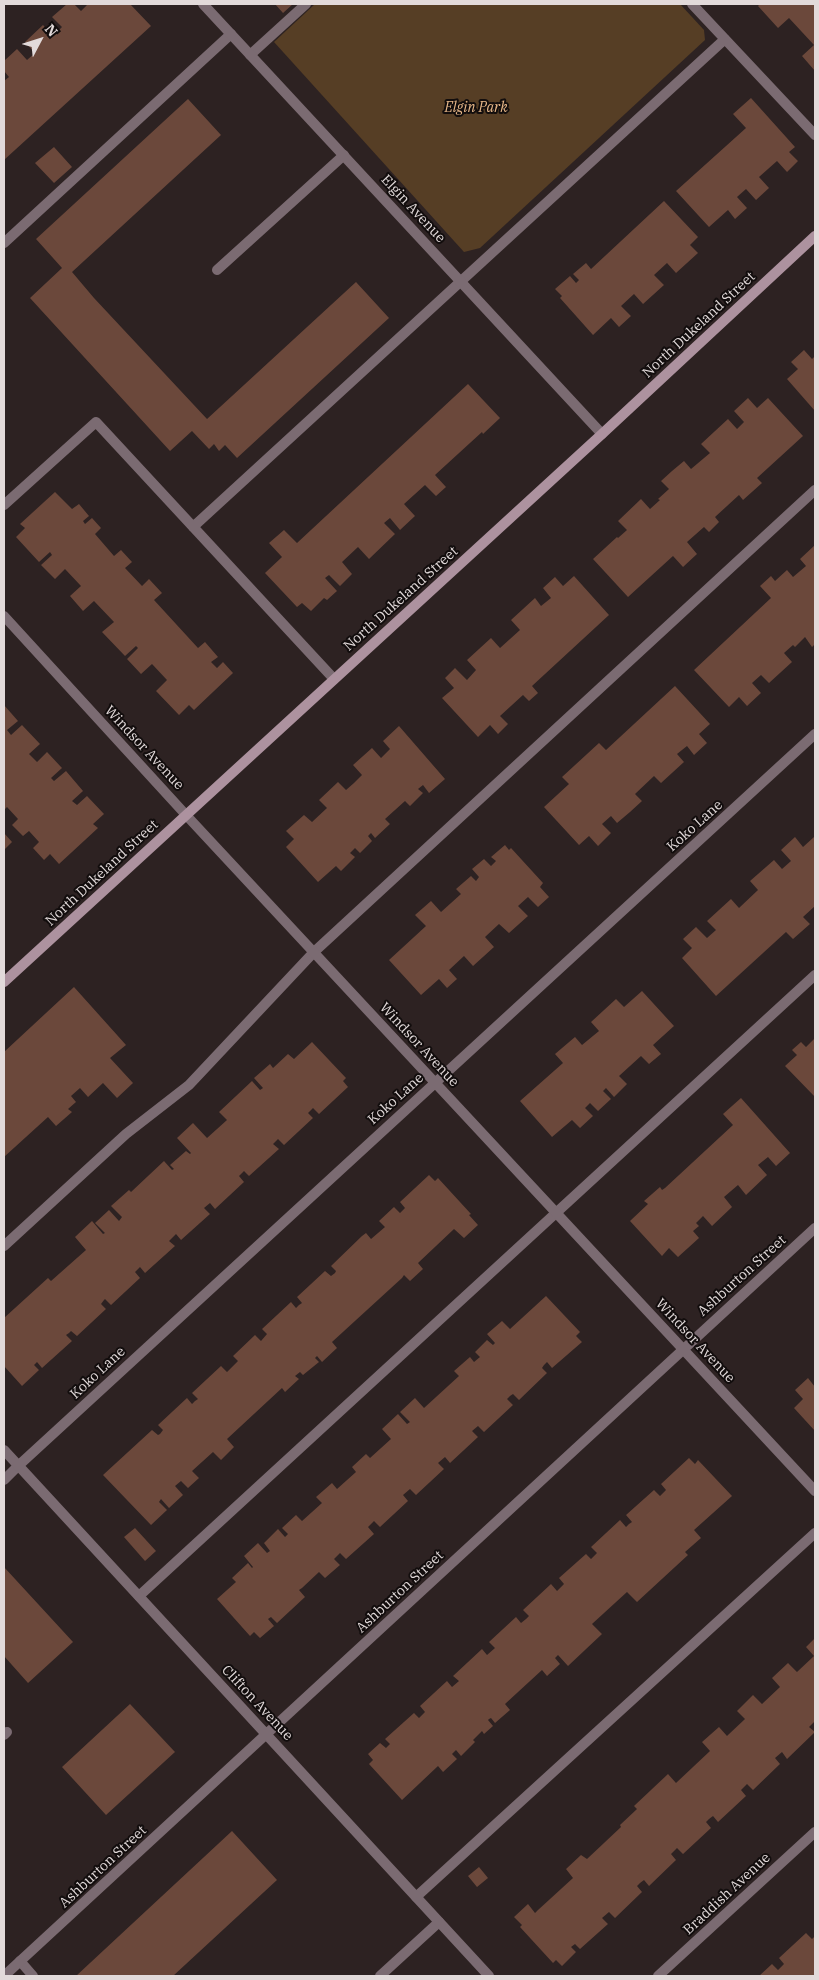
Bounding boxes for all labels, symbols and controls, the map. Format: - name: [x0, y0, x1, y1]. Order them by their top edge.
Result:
- north arrow: [15, 15, 65, 65]
- text: N: [41, 20, 62, 40]
- park label: Elgin Park: [444, 100, 508, 116]
- street label: Elgin Avenue: [377, 172, 449, 246]
- street label: North Dukeland Street: [639, 268, 759, 382]
- street label: North Dukeland Street: [340, 543, 462, 655]
- street label: Windsor Avenue: [101, 703, 187, 793]
- street label: Koko Lane: [664, 797, 726, 855]
- street label: North Dukeland Street: [42, 816, 162, 930]
- street label: Windsor Avenue: [376, 1000, 462, 1090]
- street label: Koko Lane: [365, 1070, 427, 1128]
- street label: Ashburton Street: [694, 1232, 790, 1320]
- street label: Windsor Avenue: [652, 1296, 738, 1386]
- street label: Koko Lane: [67, 1343, 129, 1403]
- street label: Ashburton Street: [353, 1547, 447, 1637]
- street label: Clifton Avenue: [218, 1662, 296, 1744]
- street label: Ashburton Street: [56, 1822, 150, 1912]
- street label: Braddish Avenue: [680, 1849, 774, 1939]

